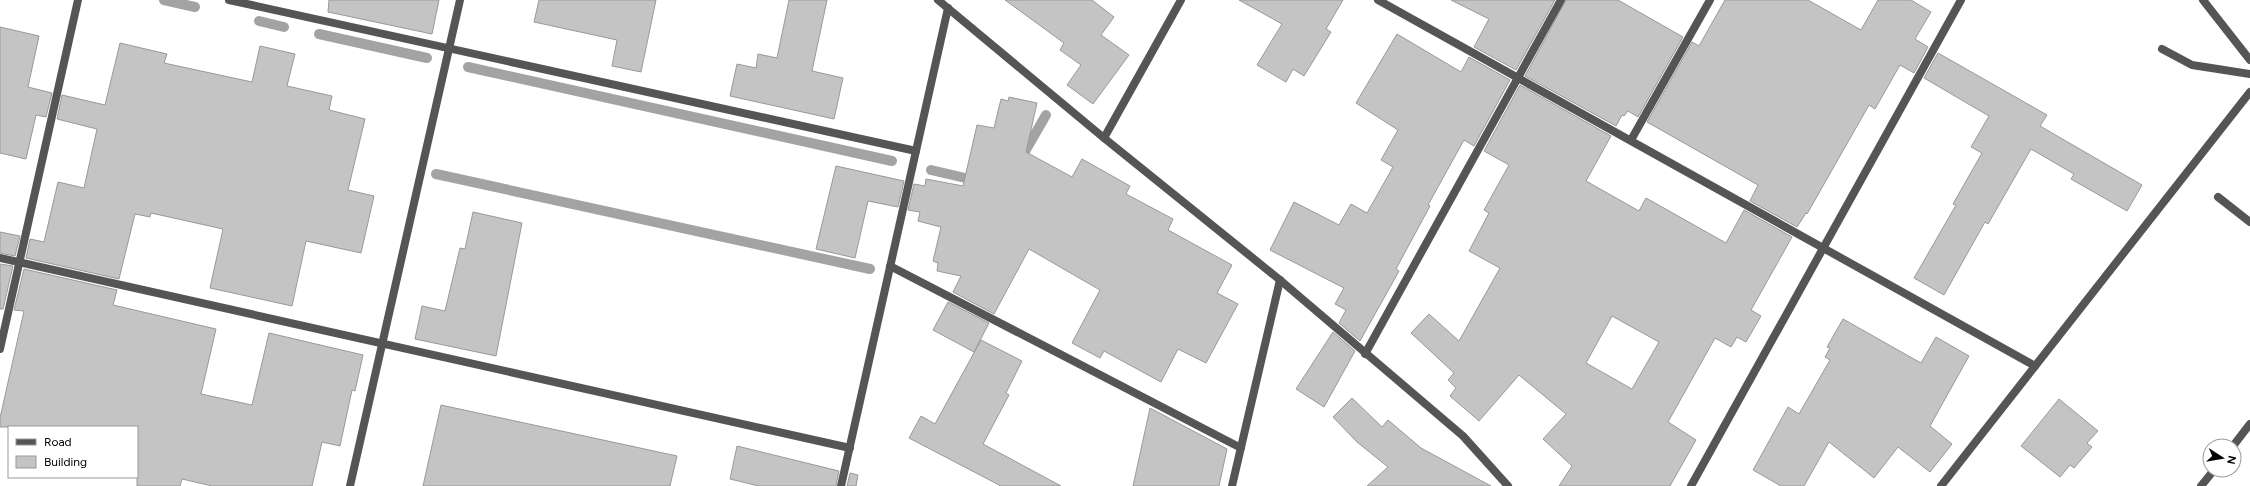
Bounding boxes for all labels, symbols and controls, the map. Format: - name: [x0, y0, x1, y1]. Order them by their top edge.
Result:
- legend: [8, 426, 138, 478]
- text: Road: [44, 435, 72, 449]
- north arrow: [2202, 438, 2242, 478]
- text: N: [2224, 454, 2239, 465]
- text: Building: [44, 455, 87, 469]

